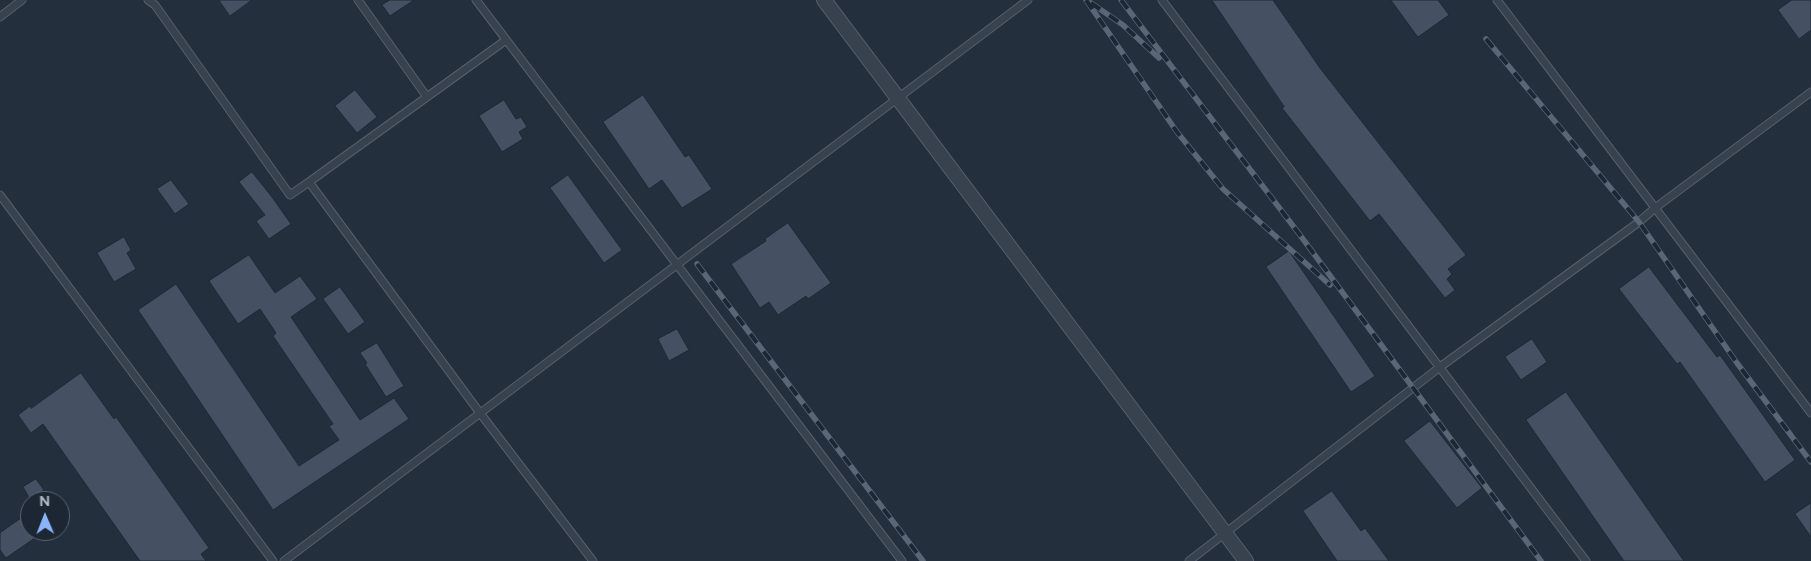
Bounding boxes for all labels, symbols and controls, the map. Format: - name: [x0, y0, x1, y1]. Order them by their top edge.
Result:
- north arrow: [20, 491, 70, 541]
- text: N: [39, 493, 50, 510]

